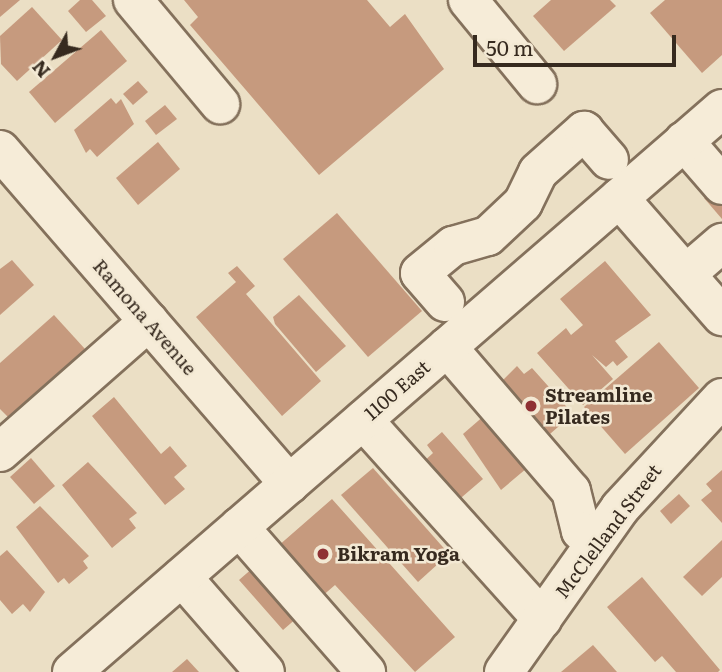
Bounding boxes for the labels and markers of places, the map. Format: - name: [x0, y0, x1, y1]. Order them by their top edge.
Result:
- place label: Streamline Pilates: [545, 384, 653, 428]
- marker: Streamline Pilates: [523, 398, 539, 414]
- place label: Bikram Yoga: [337, 543, 460, 565]
- marker: Bikram Yoga: [315, 546, 331, 562]

